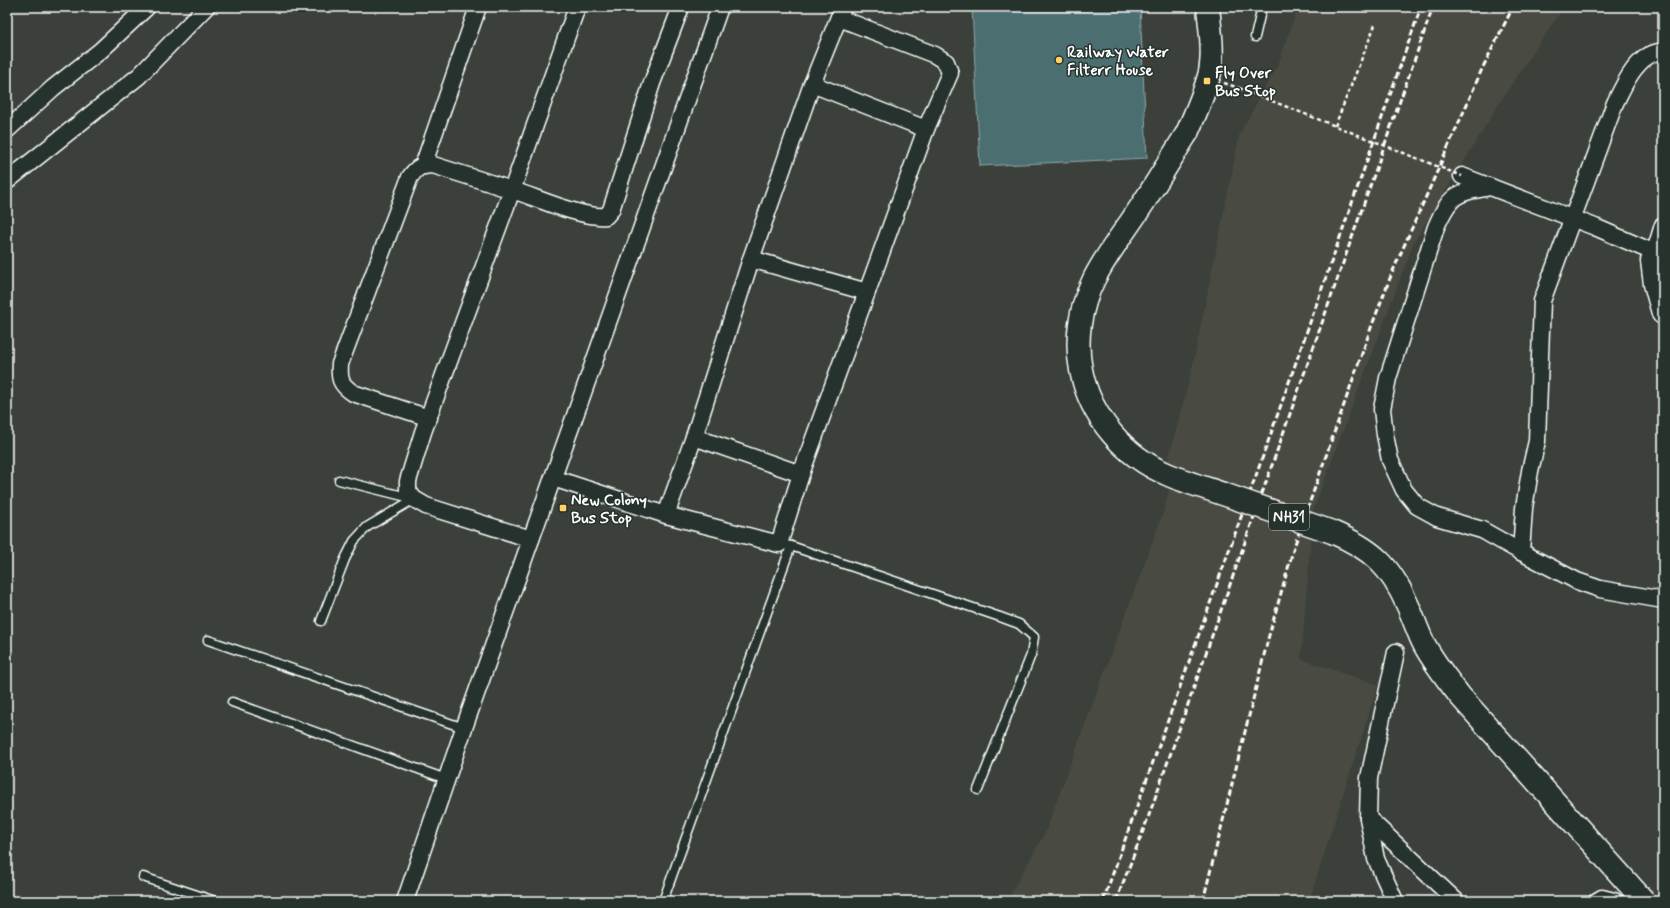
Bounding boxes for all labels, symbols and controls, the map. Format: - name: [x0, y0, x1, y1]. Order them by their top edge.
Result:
- place label: Railway Water Filterr House: [1067, 42, 1169, 81]
- marker: Railway Water Filterr House: [1054, 55, 1064, 65]
- place label: Fly Over Bus Stop: [1215, 63, 1276, 102]
- marker: Fly Over Bus Stop: [1202, 76, 1212, 86]
- place label: New Colony Bus Stop: [571, 490, 647, 529]
- marker: New Colony Bus Stop: [558, 503, 568, 513]
- road number: NH31: [1269, 504, 1309, 530]

